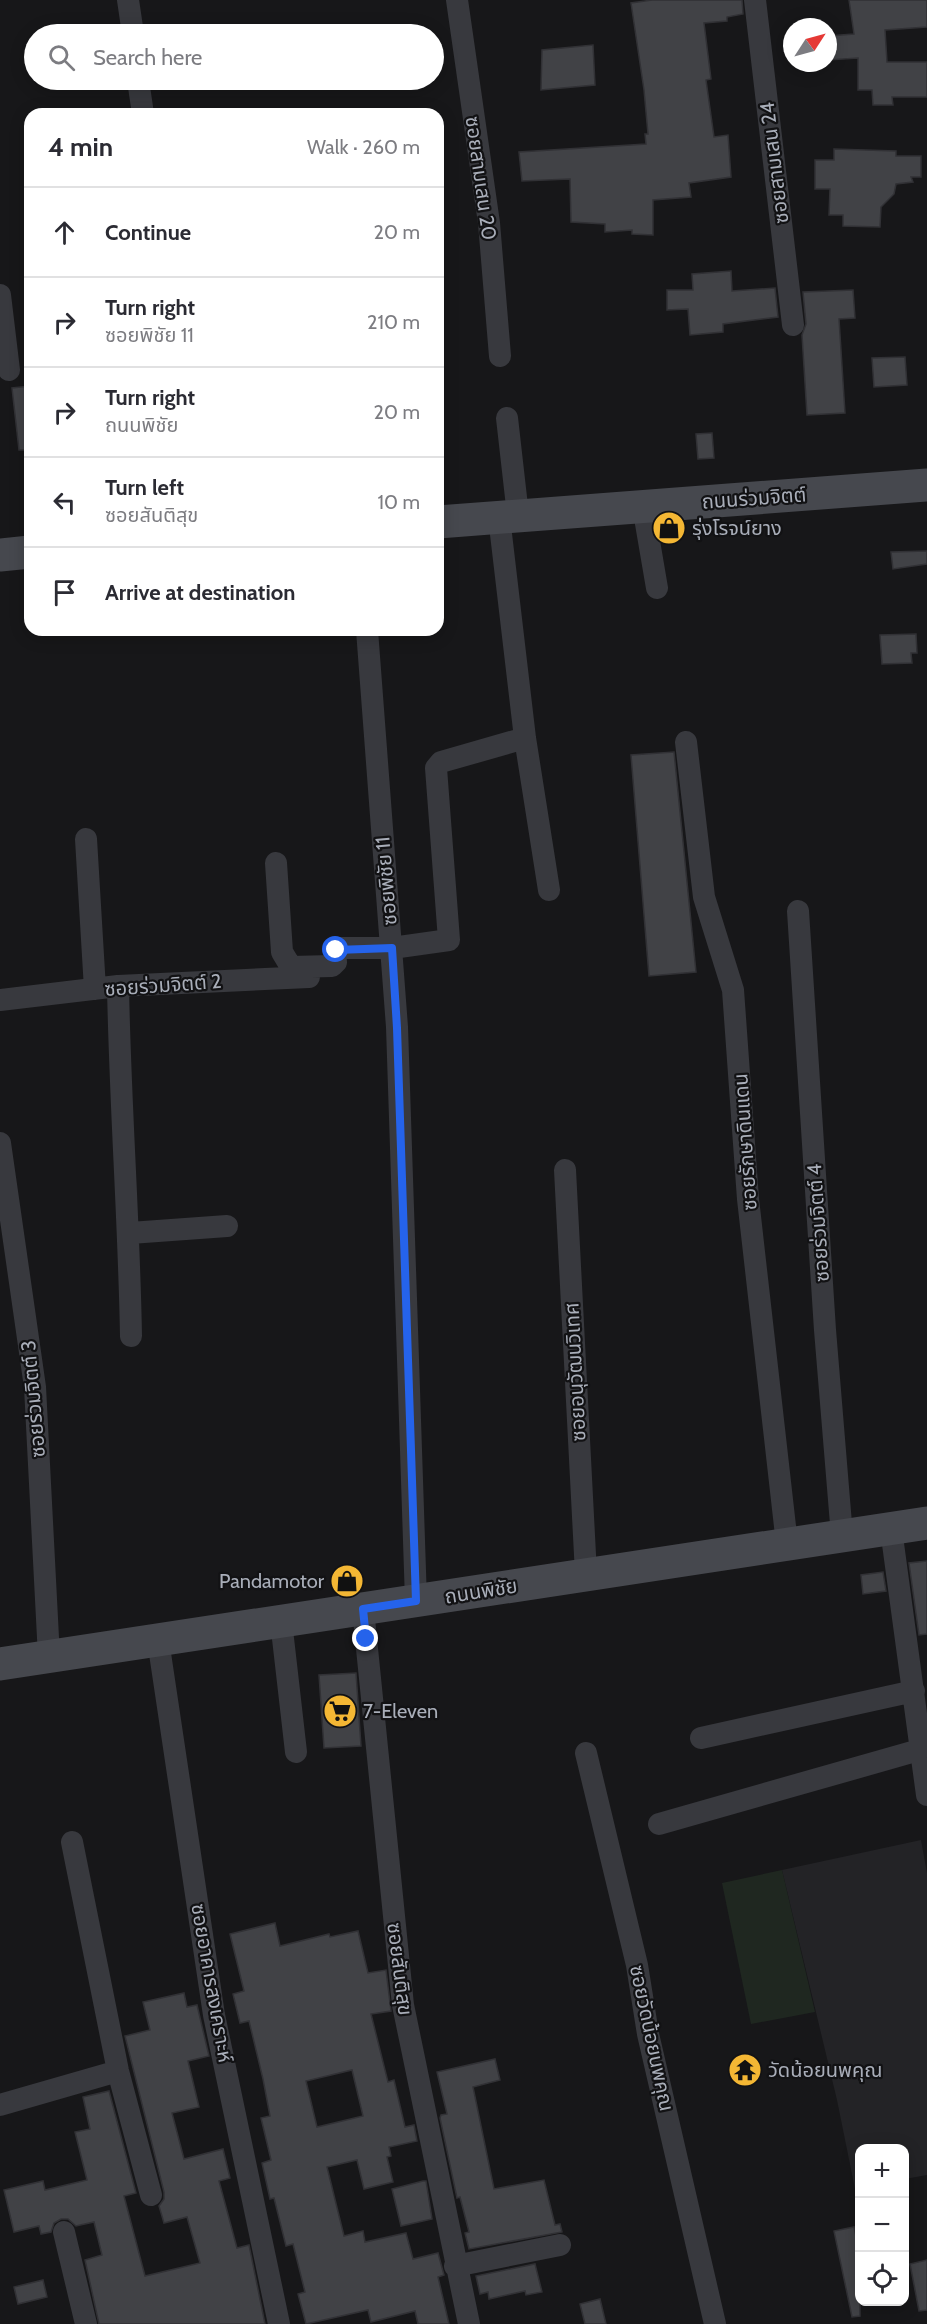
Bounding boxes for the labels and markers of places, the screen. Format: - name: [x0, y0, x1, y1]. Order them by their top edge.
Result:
- shop icon: รุ่งโรจน์ยาง: [651, 510, 687, 546]
- place label: รุ่งโรจน์ยาง: [692, 516, 782, 540]
- shop icon: Pandamotor: [329, 1563, 365, 1599]
- place label: Pandamotor: [219, 1569, 325, 1593]
- supermarket icon: 7-Eleven: [322, 1693, 358, 1729]
- place label: 7-Eleven: [363, 1699, 438, 1723]
- temple icon: วัดน้อยนพคุณ: [727, 2052, 763, 2088]
- place label: วัดน้อยนพคุณ: [768, 2058, 882, 2082]

